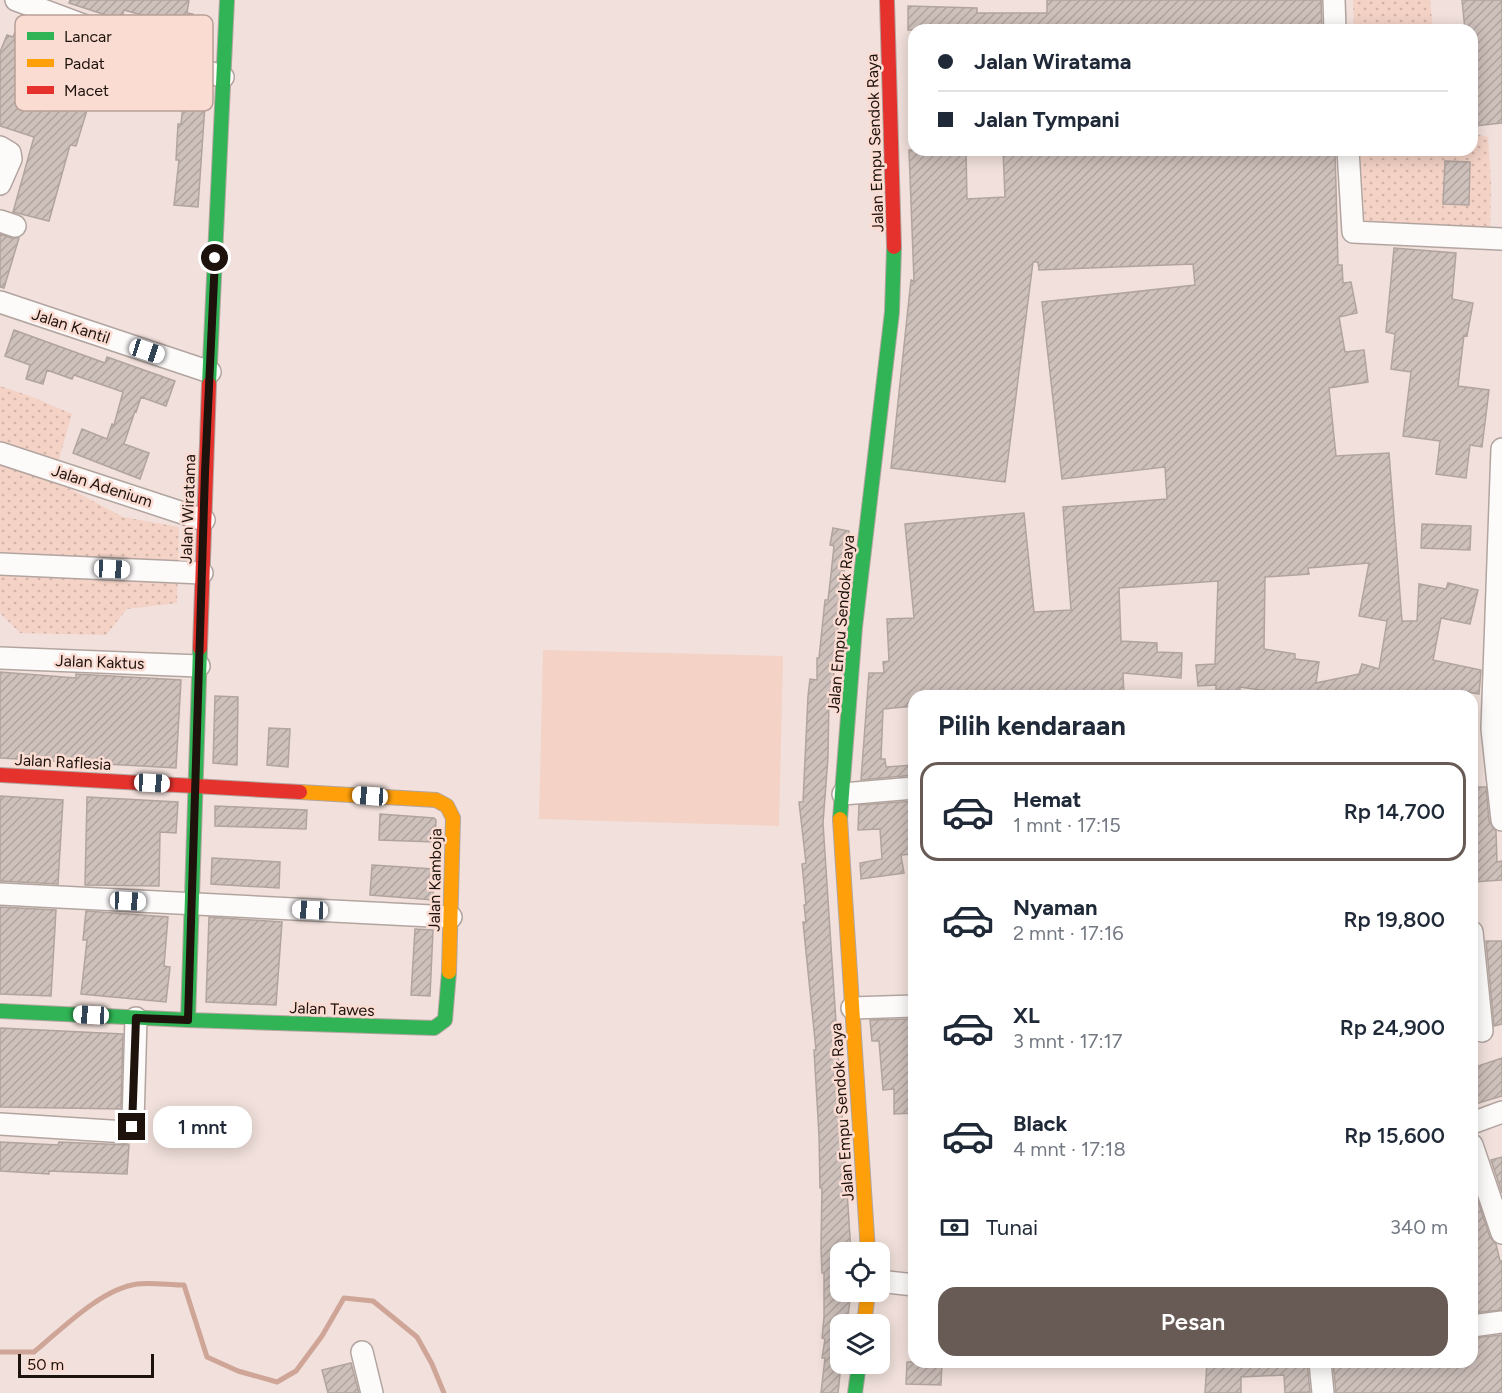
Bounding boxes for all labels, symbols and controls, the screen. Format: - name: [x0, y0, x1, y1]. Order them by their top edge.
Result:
- legend: [15, 15, 213, 111]
- text: Lancar: [64, 27, 112, 46]
- text: Jalan Wiratama: [974, 48, 1132, 75]
- street label: Jalan Empu Sendok Raya: [862, 53, 888, 233]
- text: Padat: [64, 54, 105, 73]
- text: Macet: [64, 81, 109, 100]
- text: Jalan Tympani: [974, 106, 1120, 133]
- route start: [201, 244, 228, 271]
- street label: Jalan Kantil: [30, 304, 112, 348]
- car: [127, 337, 167, 365]
- street label: Jalan Wiratama: [177, 454, 199, 564]
- street label: Jalan Adenium: [49, 461, 155, 511]
- street label: Jalan Empu Sendok Raya: [824, 534, 858, 714]
- car: [94, 559, 130, 579]
- street label: Jalan Kaktus: [55, 651, 145, 673]
- text: Pilih kendaraan: [938, 709, 1126, 742]
- street label: Jalan Raflesia: [14, 750, 112, 774]
- car: [134, 773, 170, 793]
- icon: car: [941, 785, 995, 839]
- car: [351, 786, 389, 806]
- text: Hemat: [1013, 786, 1081, 813]
- text: Rp 14,700: [1344, 798, 1445, 825]
- text: 1 mnt · 17:15: [1013, 813, 1121, 837]
- street label: Jalan Kamboja: [425, 828, 445, 932]
- car: [110, 891, 146, 911]
- icon: car: [941, 893, 995, 947]
- text: Nyaman: [1013, 894, 1097, 921]
- car: [292, 900, 328, 920]
- text: Rp 19,800: [1343, 906, 1445, 933]
- text: 2 mnt · 17:16: [1013, 921, 1123, 945]
- street label: Jalan Tawes: [289, 998, 375, 1020]
- icon: car: [941, 1001, 995, 1055]
- text: XL: [1013, 1002, 1040, 1029]
- car: [73, 1005, 109, 1025]
- text: Rp 24,900: [1340, 1014, 1445, 1041]
- street label: Jalan Empu Sendok Raya: [826, 1022, 858, 1202]
- text: 3 mnt · 17:17: [1013, 1029, 1123, 1053]
- callout: 1 mnt: [153, 1106, 252, 1148]
- icon: car: [941, 1109, 995, 1163]
- text: Black: [1013, 1110, 1067, 1137]
- route end: [118, 1113, 145, 1140]
- text: 1 mnt: [178, 1115, 227, 1139]
- text: Rp 15,600: [1344, 1122, 1445, 1149]
- text: 4 mnt · 17:18: [1013, 1137, 1126, 1161]
- icon: cash: [938, 1211, 971, 1244]
- text: Tunai: [986, 1214, 1038, 1241]
- text: 340 m: [1390, 1215, 1448, 1239]
- map controls: [830, 1242, 890, 1374]
- button: locate: [830, 1242, 890, 1302]
- button: Pesan: [938, 1287, 1448, 1356]
- button: layers: [830, 1314, 890, 1374]
- scale bar: [18, 1351, 154, 1378]
- text: 50 m: [27, 1355, 64, 1374]

